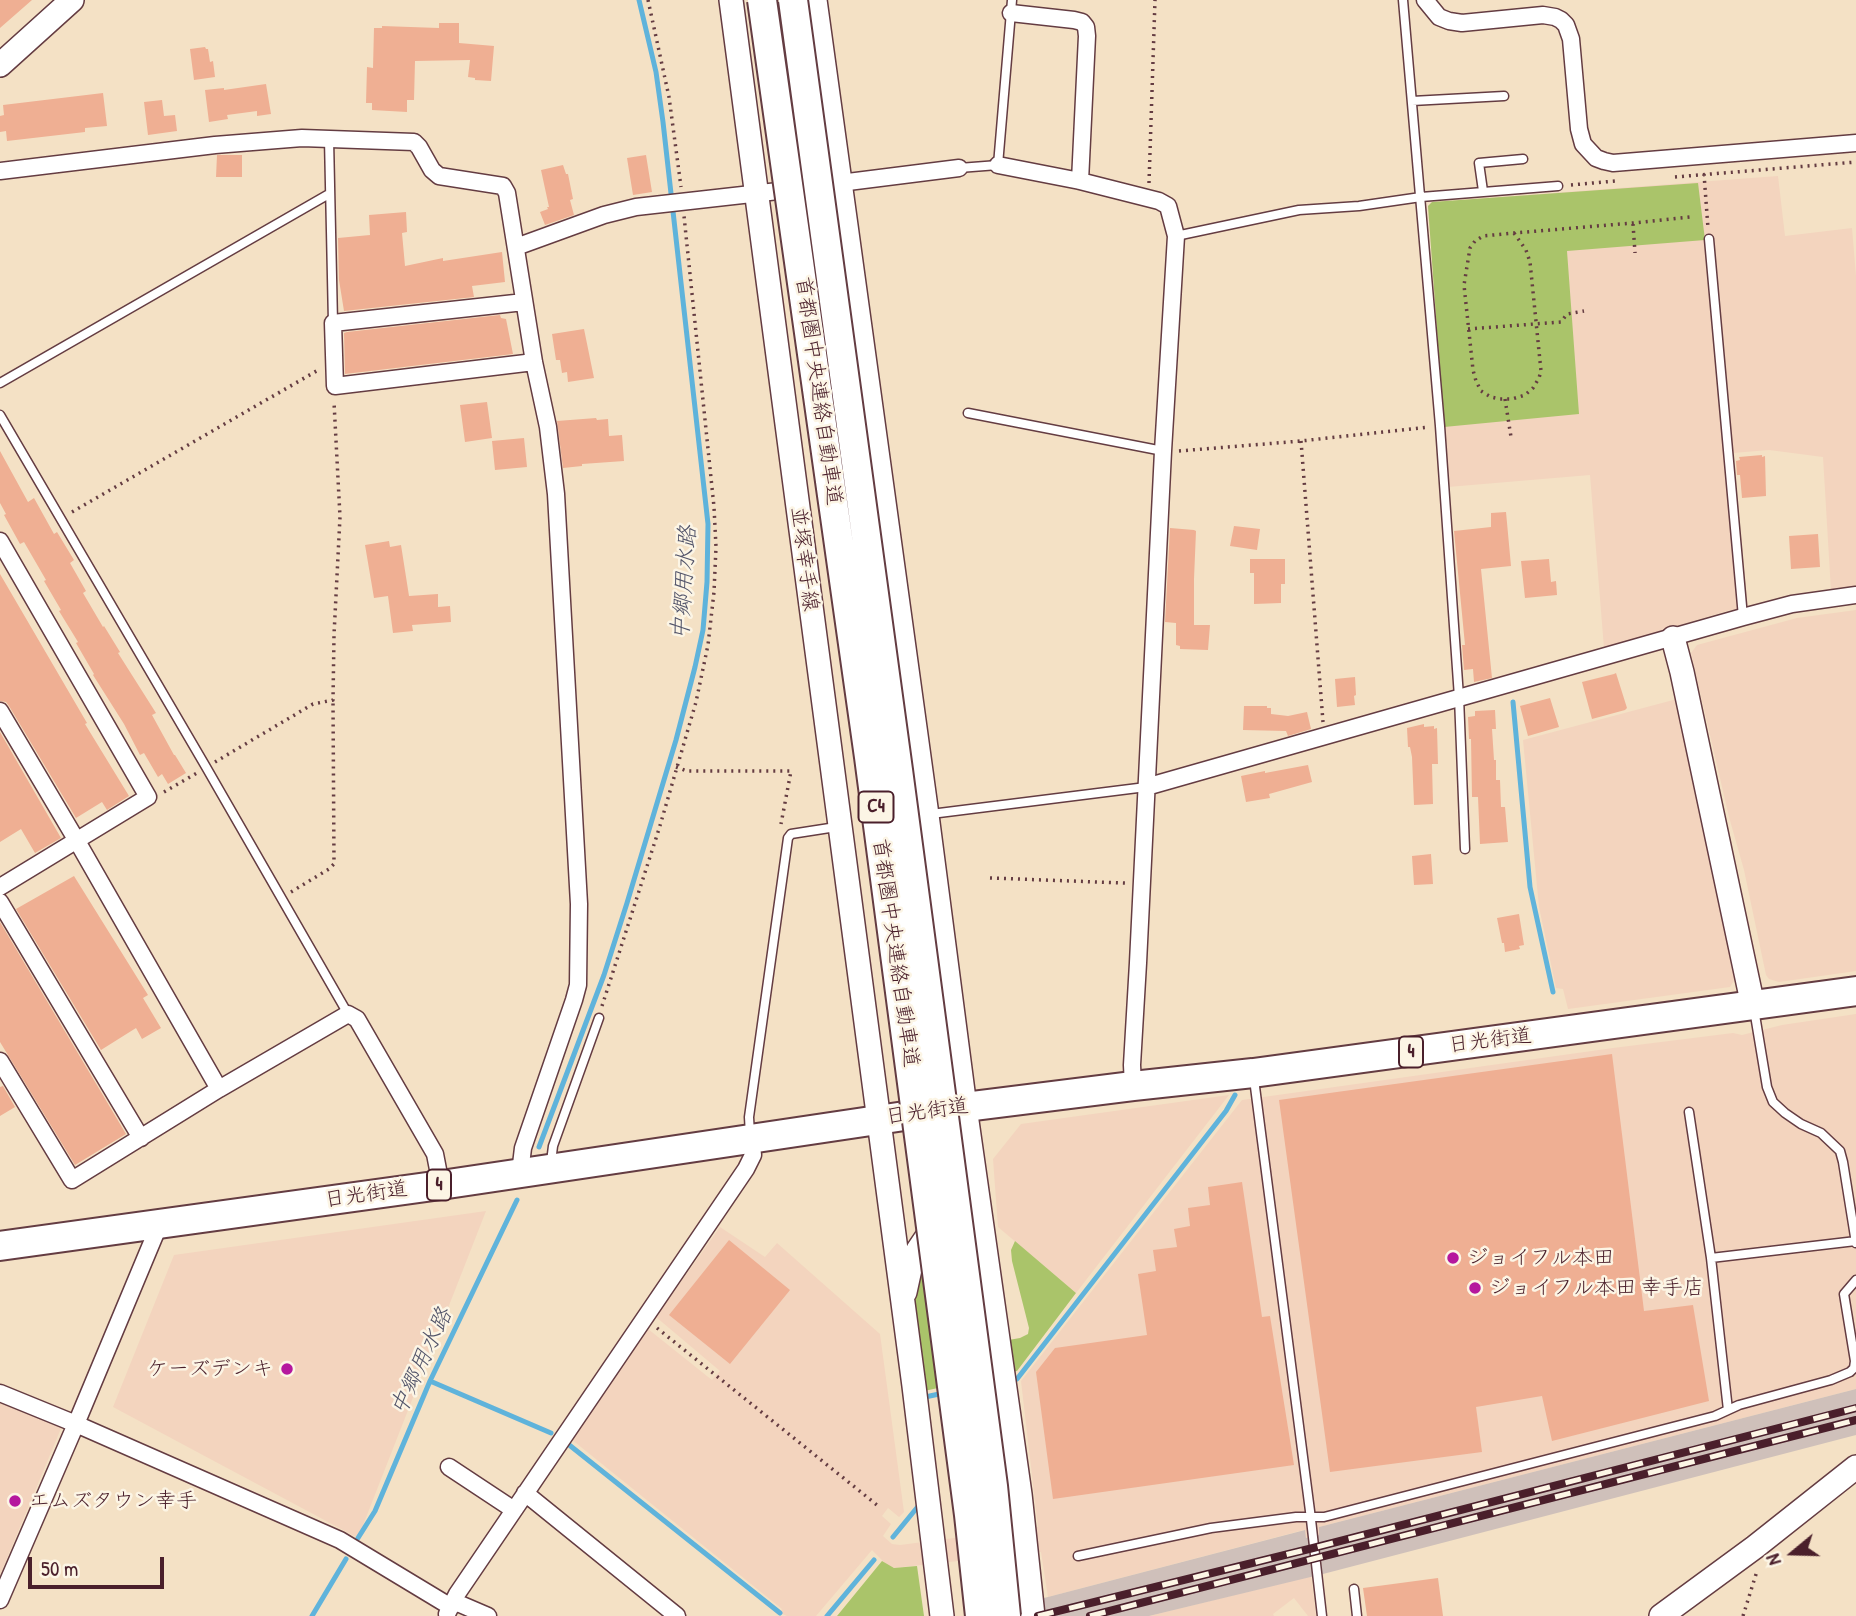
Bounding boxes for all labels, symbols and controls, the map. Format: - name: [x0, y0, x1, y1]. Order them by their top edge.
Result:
- street label: 首都圏中央連絡自動車道: [789, 275, 847, 507]
- street label: 並塚幸手線: [785, 505, 823, 613]
- water label: 中郷用水路: [667, 525, 703, 641]
- road number: C4: [858, 792, 894, 822]
- street label: 首都圏中央連絡自動車道: [866, 837, 924, 1069]
- street label: 日光街道: [1447, 1023, 1533, 1059]
- road number: 4: [1399, 1036, 1423, 1068]
- street label: 日光街道: [884, 1094, 970, 1130]
- road number: 4: [427, 1170, 451, 1200]
- street label: 日光街道: [323, 1177, 409, 1213]
- place label: ジョイフル本田: [1467, 1245, 1614, 1271]
- marker: ジョイフル本田: [1445, 1250, 1461, 1266]
- place label: ジョイフル本田 幸手店: [1489, 1275, 1704, 1301]
- marker: ジョイフル本田 幸手店: [1467, 1280, 1483, 1296]
- water label: 中郷用水路: [385, 1304, 459, 1420]
- place label: ケーズデンキ: [147, 1356, 273, 1382]
- marker: ケーズデンキ: [279, 1361, 295, 1377]
- place label: エムズタウン幸手: [29, 1488, 197, 1514]
- marker: エムズタウン幸手: [7, 1493, 23, 1509]
- north arrow: [1758, 1518, 1828, 1588]
- scale bar: [32, 1542, 168, 1586]
- text: N: [1759, 1551, 1787, 1569]
- text: 50 m: [41, 1554, 78, 1583]

